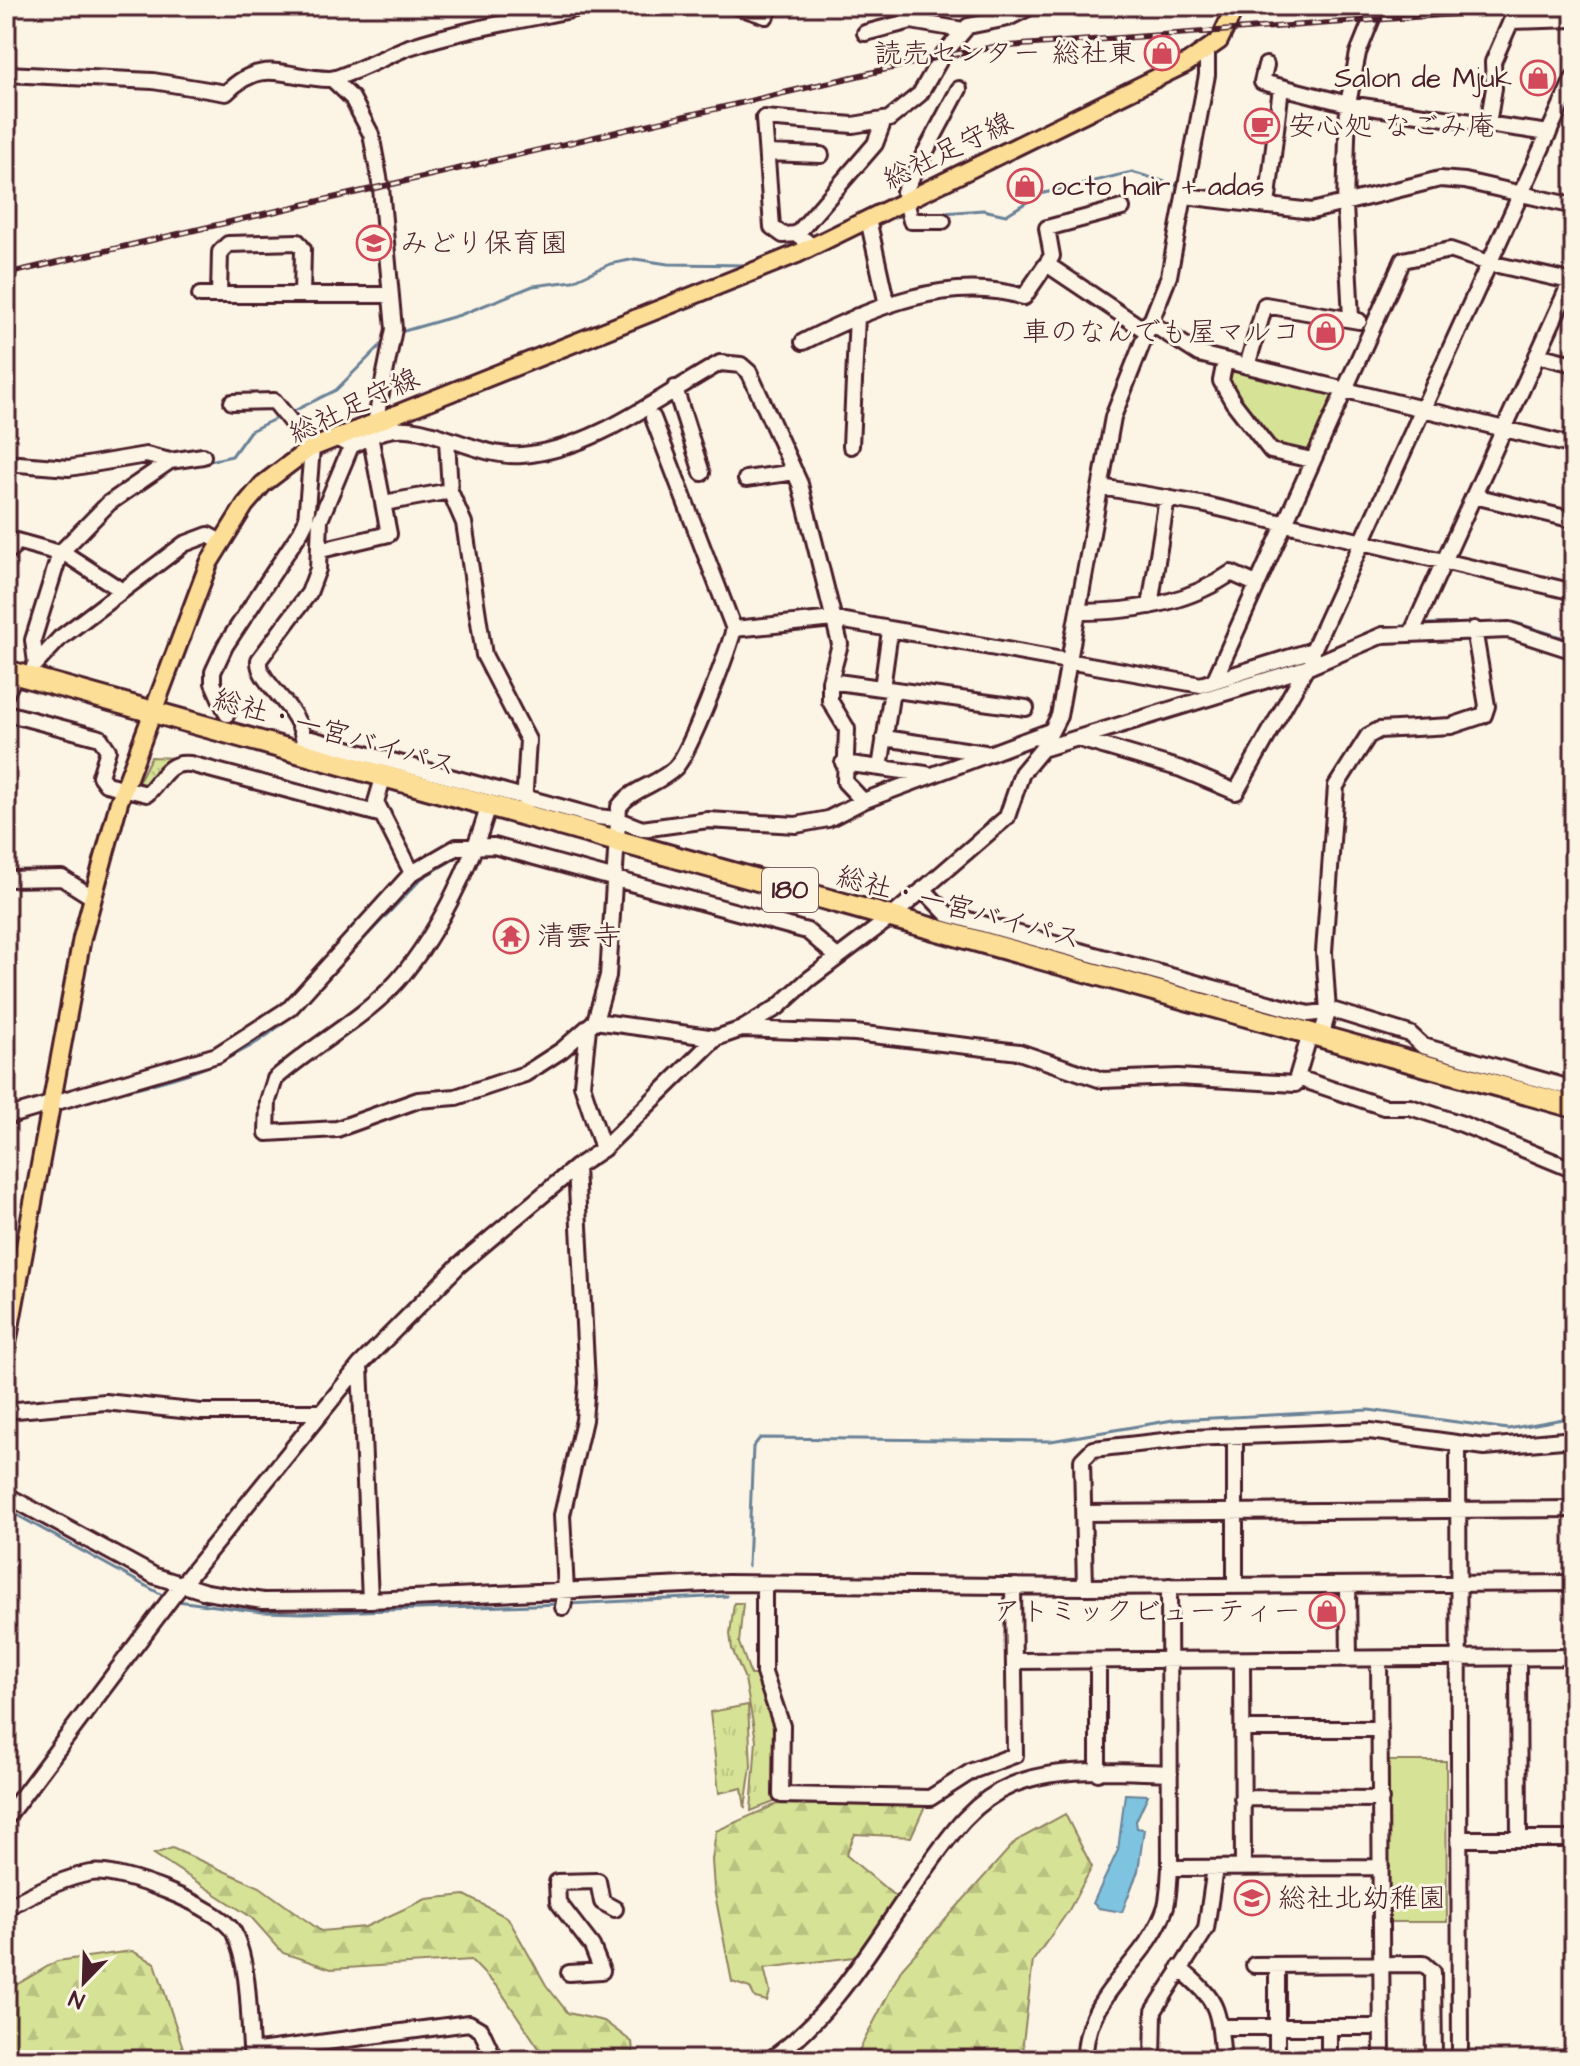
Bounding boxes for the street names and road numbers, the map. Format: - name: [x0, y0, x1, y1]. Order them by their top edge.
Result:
- street label: 総社足守線: [877, 103, 1019, 199]
- street label: 総社足守線: [282, 359, 426, 453]
- street label: 総社・一宮バイパス: [209, 680, 461, 786]
- street label: 総社・一宮バイパス: [833, 857, 1085, 959]
- road number: 180: [762, 868, 818, 912]

